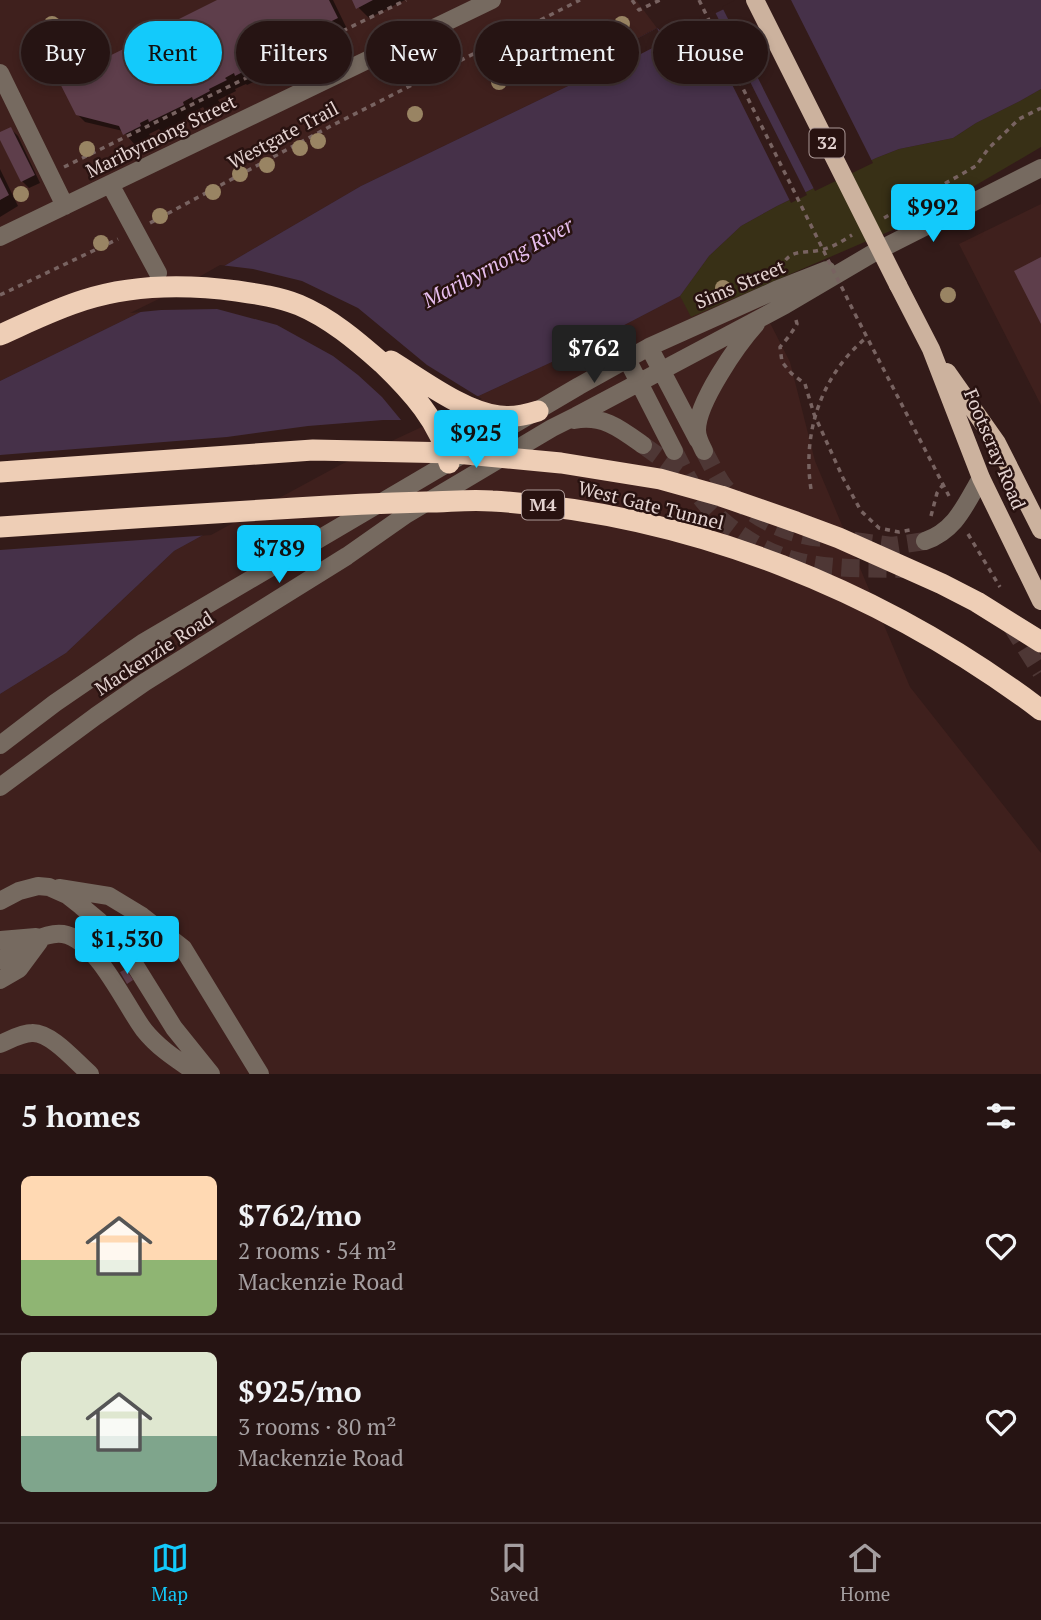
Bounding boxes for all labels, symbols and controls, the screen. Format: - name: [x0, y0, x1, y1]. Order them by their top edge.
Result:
- chip: Buy: [21, 21, 110, 84]
- chip: Rent: [124, 21, 222, 84]
- chip: Filters: [236, 21, 352, 84]
- chip: New: [366, 21, 461, 84]
- chip: Apartment: [475, 21, 639, 84]
- chip: House: [653, 21, 768, 84]
- street label: Maribyrnong Street: [81, 88, 240, 183]
- street label: Westgate Trail: [223, 95, 342, 174]
- road number: 32: [810, 128, 844, 158]
- pin: $992: [892, 184, 974, 244]
- text: $992: [907, 191, 959, 222]
- water label: Maribyrnong River: [416, 210, 579, 314]
- street label: Sims Street: [691, 253, 789, 314]
- pin: $762: [553, 326, 635, 385]
- text: $762: [568, 332, 620, 363]
- street label: Footscray Road: [959, 385, 1032, 513]
- pin: $925: [435, 410, 517, 470]
- text: $925: [450, 417, 502, 448]
- street label: West Gate Tunnel: [575, 474, 727, 535]
- road number: M4: [522, 490, 564, 520]
- pin: $789: [238, 526, 320, 585]
- text: $789: [253, 532, 305, 563]
- street label: Mackenzie Road: [90, 605, 218, 700]
- pin: $1,530: [70, 916, 184, 976]
- text: $1,530: [91, 923, 163, 954]
- text: 5 homes: [21, 1096, 140, 1136]
- icon: filters: [982, 1097, 1020, 1135]
- text: $762/mo: [238, 1195, 362, 1235]
- icon: home: [77, 1204, 161, 1288]
- icon: heart: [982, 1227, 1020, 1265]
- text: 2 rooms · 54 m²: [238, 1235, 397, 1266]
- text: Mackenzie Road: [238, 1266, 404, 1297]
- text: $925/mo: [238, 1371, 362, 1411]
- icon: home: [77, 1380, 161, 1464]
- icon: heart: [982, 1403, 1020, 1441]
- text: 3 rooms · 80 m²: [238, 1411, 397, 1442]
- text: Mackenzie Road: [238, 1442, 404, 1473]
- tab: Map: [151, 1539, 189, 1606]
- tab: Saved: [490, 1539, 539, 1606]
- tab: Home: [840, 1539, 890, 1606]

